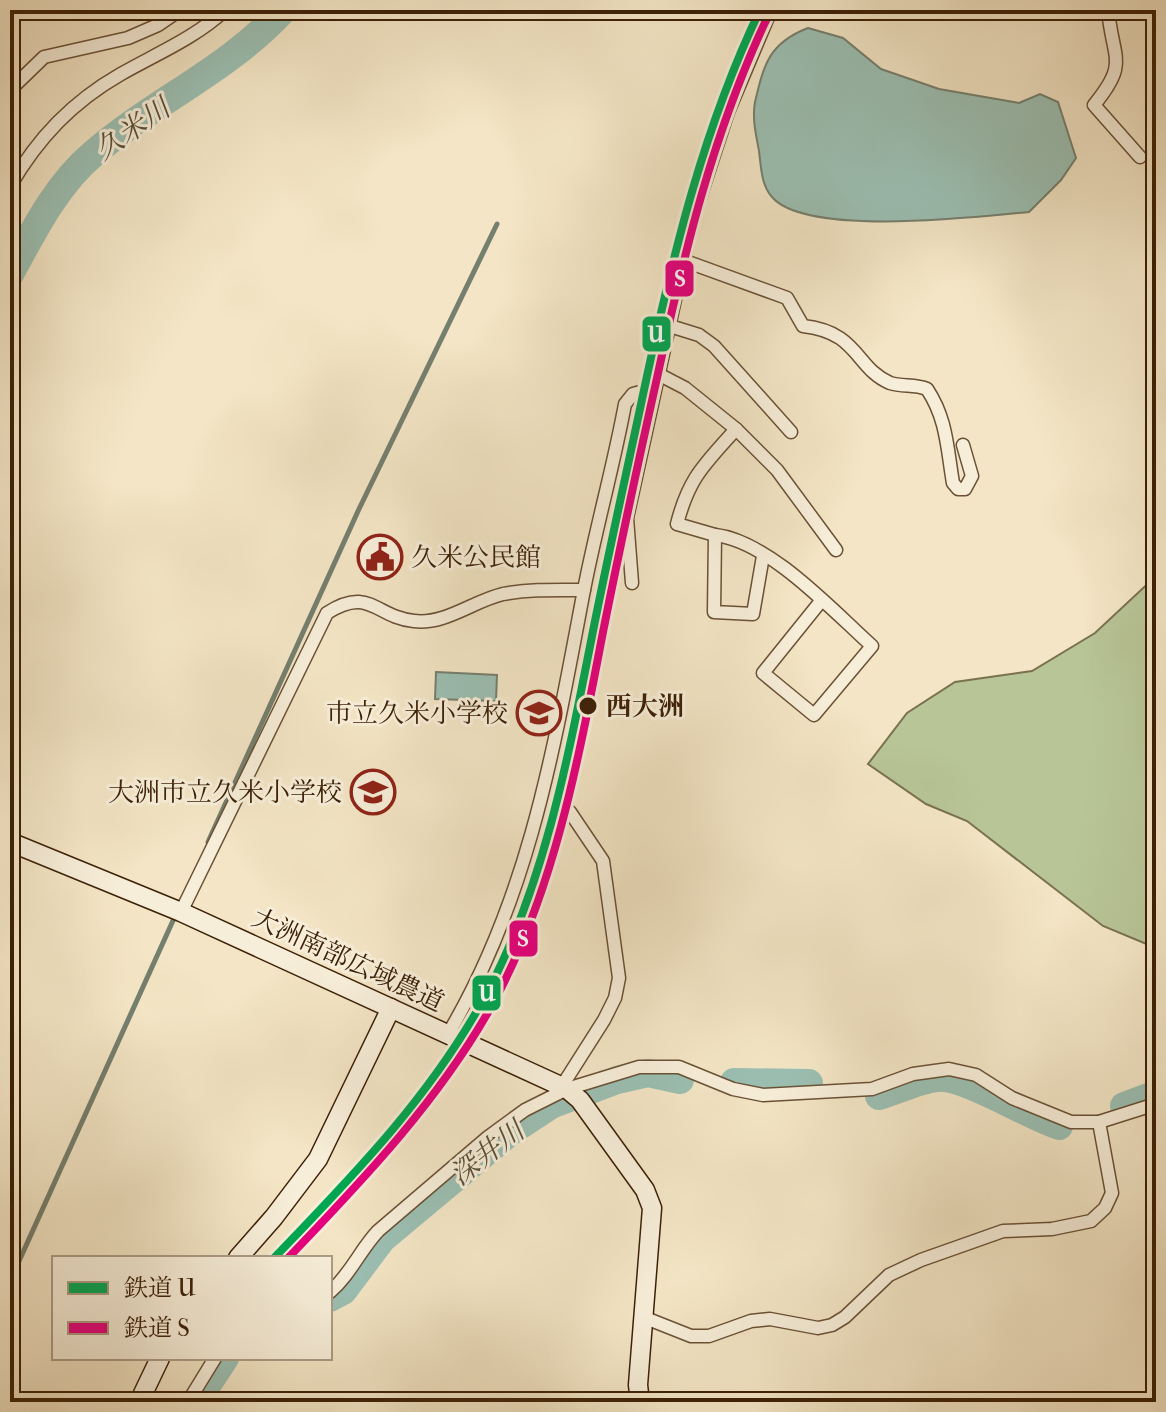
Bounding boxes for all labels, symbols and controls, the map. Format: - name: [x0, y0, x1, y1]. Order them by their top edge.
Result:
- water label: 久米川: [88, 90, 178, 167]
- line badge: S: [664, 259, 695, 298]
- text: S: [674, 266, 686, 292]
- line badge: U: [641, 315, 672, 353]
- text: U: [646, 322, 665, 348]
- public building icon: 久米公民館: [356, 533, 404, 581]
- place label: 久米公民館: [411, 542, 541, 573]
- school or university icon: 市立久米小学校: [515, 689, 563, 737]
- place label: 西大洲: [606, 691, 684, 722]
- marker: 西大洲: [577, 695, 599, 717]
- place label: 市立久米小学校: [326, 698, 508, 729]
- school or university icon: 大洲市立久米小学校: [349, 768, 397, 816]
- place label: 大洲市立久米小学校: [108, 777, 342, 808]
- street label: 大洲南部広域農道: [247, 902, 449, 1018]
- line badge: S: [508, 919, 539, 958]
- text: S: [517, 926, 529, 952]
- line badge: U: [471, 974, 502, 1012]
- text: U: [477, 981, 496, 1007]
- water label: 深井川: [444, 1112, 533, 1192]
- legend: [52, 1256, 332, 1360]
- text: 鉄道 U: [124, 1274, 196, 1302]
- text: 鉄道 S: [124, 1314, 190, 1342]

